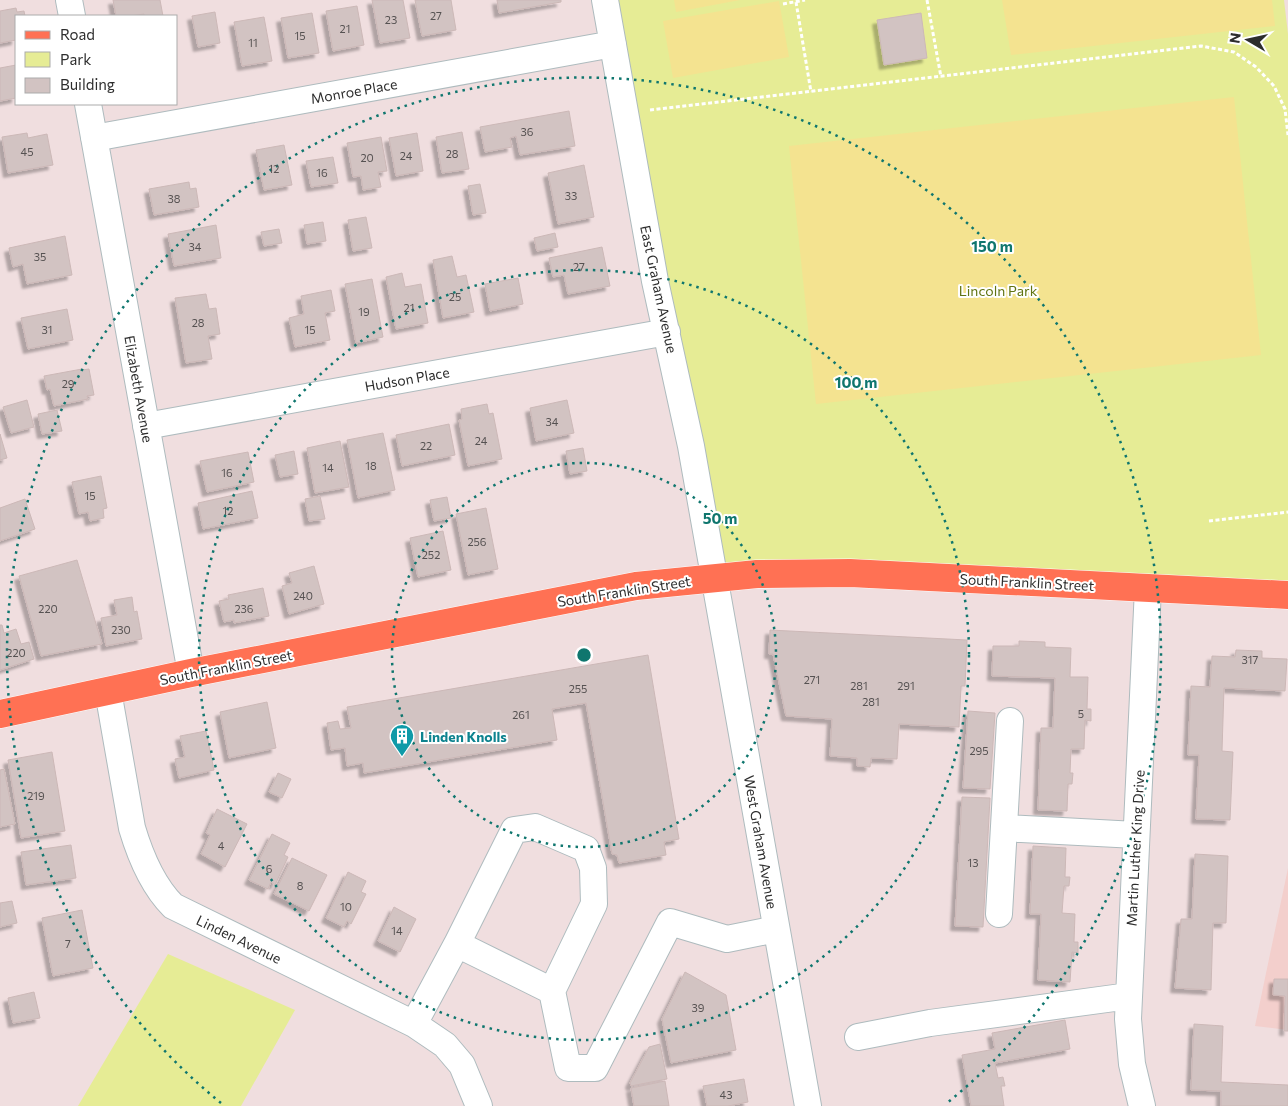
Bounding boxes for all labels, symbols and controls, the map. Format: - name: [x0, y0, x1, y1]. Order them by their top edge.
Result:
- house number: 27: [430, 9, 442, 22]
- house number: 23: [385, 13, 397, 26]
- legend: [15, 15, 178, 105]
- north arrow: [1223, 15, 1273, 65]
- house number: 21: [340, 22, 350, 35]
- text: Road: [60, 25, 95, 43]
- house number: 15: [294, 29, 306, 42]
- text: N: [1225, 31, 1244, 44]
- house number: 11: [248, 36, 258, 49]
- text: Park: [60, 50, 91, 68]
- text: Building: [60, 75, 115, 93]
- street label: Monroe Place: [309, 75, 399, 107]
- house number: 36: [521, 125, 534, 138]
- house number: 45: [21, 145, 33, 158]
- house number: 28: [446, 147, 459, 160]
- house number: 24: [400, 149, 413, 162]
- house number: 20: [360, 151, 374, 164]
- house number: 12: [269, 162, 279, 175]
- house number: 16: [316, 166, 328, 179]
- house number: 33: [565, 189, 577, 202]
- house number: 38: [168, 192, 181, 205]
- street label: East Graham Avenue: [637, 223, 681, 355]
- text: 150 m: [971, 237, 1013, 255]
- house number: 34: [189, 240, 202, 253]
- house number: 35: [34, 250, 46, 263]
- house number: 27: [573, 260, 585, 273]
- park label: Lincoln Park: [959, 282, 1038, 299]
- house number: 25: [449, 290, 461, 303]
- house number: 21: [404, 301, 414, 314]
- house number: 19: [358, 305, 370, 318]
- house number: 28: [192, 316, 205, 329]
- house number: 31: [42, 323, 52, 336]
- house number: 15: [304, 323, 316, 336]
- street label: Elizabeth Avenue: [121, 334, 157, 444]
- street label: Hudson Place: [363, 363, 451, 395]
- text: 100 m: [835, 373, 877, 391]
- house number: 29: [62, 377, 75, 390]
- house number: 34: [546, 415, 559, 428]
- house number: 24: [475, 434, 488, 447]
- house number: 22: [420, 439, 432, 452]
- house number: 18: [365, 459, 377, 472]
- house number: 14: [322, 461, 334, 474]
- house number: 16: [221, 466, 233, 479]
- house number: 15: [84, 489, 96, 502]
- house number: 12: [223, 504, 233, 517]
- text: 50 m: [703, 509, 737, 527]
- house number: 256: [467, 535, 487, 548]
- house number: 252: [422, 548, 440, 561]
- street label: South Franklin Street: [959, 570, 1095, 594]
- street label: South Franklin Street: [556, 572, 692, 610]
- house number: 240: [293, 589, 313, 602]
- house number: 220: [38, 602, 58, 615]
- house number: 236: [234, 602, 254, 615]
- house number: 230: [111, 623, 131, 636]
- house number: 220: [6, 646, 26, 659]
- street label: South Franklin Street: [158, 646, 294, 688]
- centre of rings: [575, 646, 593, 664]
- house number: 317: [1242, 653, 1259, 666]
- house number: 271: [804, 673, 820, 686]
- house number: 281: [850, 679, 868, 692]
- house number: 291: [897, 679, 915, 692]
- house number: 255: [569, 682, 587, 695]
- house number: 281: [862, 695, 880, 708]
- house number: 5: [1078, 707, 1084, 720]
- house number: 261: [512, 708, 530, 721]
- building icon: Linden Knolls: [389, 723, 415, 757]
- place label: Linden Knolls: [420, 728, 507, 745]
- house number: 295: [969, 744, 989, 757]
- street label: Martin Luther King Drive: [1122, 769, 1148, 927]
- street label: West Graham Avenue: [741, 774, 781, 910]
- house number: 219: [27, 789, 45, 802]
- house number: 4: [218, 839, 225, 852]
- house number: 13: [968, 856, 978, 869]
- house number: 6: [266, 862, 273, 875]
- house number: 8: [297, 879, 304, 892]
- house number: 10: [340, 900, 352, 913]
- street label: Linden Avenue: [194, 911, 284, 967]
- house number: 14: [391, 924, 403, 937]
- house number: 7: [65, 937, 71, 950]
- house number: 39: [692, 1001, 705, 1014]
- house number: 43: [720, 1088, 732, 1101]

